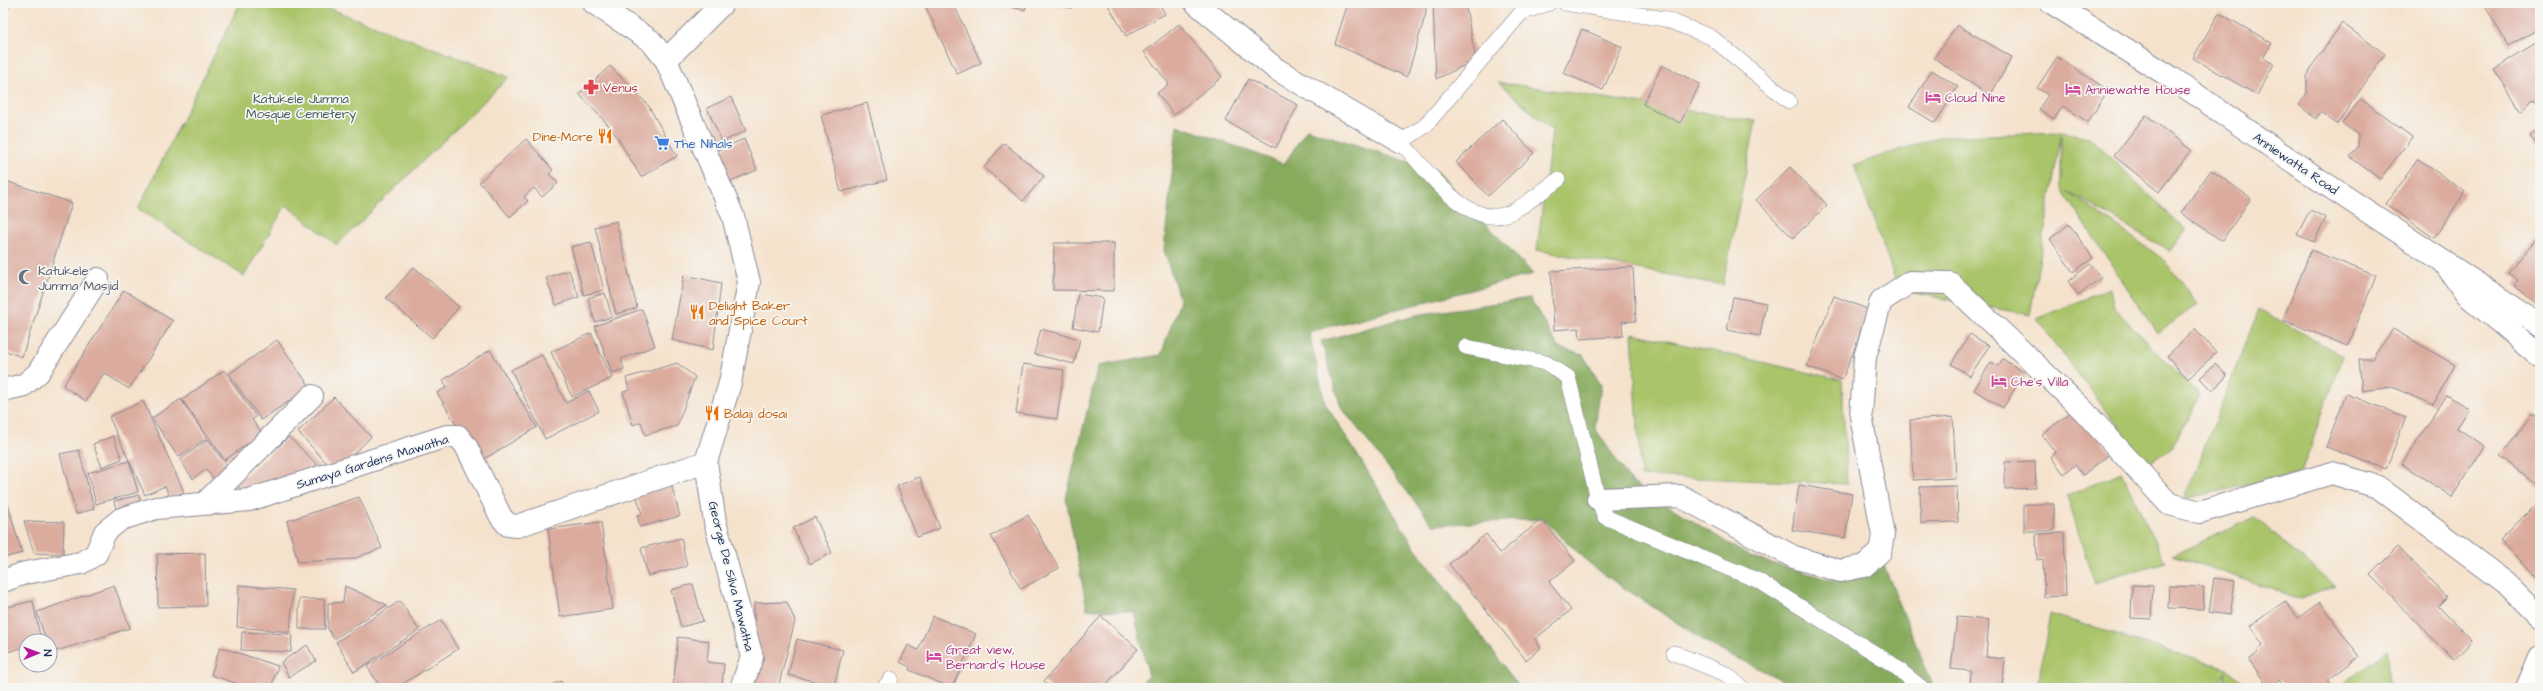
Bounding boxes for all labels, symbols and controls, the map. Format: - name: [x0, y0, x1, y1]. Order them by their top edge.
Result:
- pharmacy icon: Venus: [582, 78, 600, 96]
- place label: Venus: [603, 79, 638, 97]
- hotel icon: Anniewatte House: [2064, 80, 2082, 98]
- place label: Anniewatte House: [2085, 81, 2191, 99]
- hotel icon: Cloud Nine: [1924, 88, 1942, 106]
- place label: Cloud Nine: [1945, 89, 2006, 107]
- park label: Katukele Jumma Mosque Cemetery: [246, 90, 356, 124]
- restaurant icon: Dine-More: [596, 127, 614, 145]
- place label: Dine-More: [533, 128, 593, 146]
- street label: Anniewatta Road: [2249, 129, 2342, 199]
- supermarket icon: The Nihals: [653, 134, 671, 152]
- place label: The Nihals: [674, 135, 733, 153]
- place label: Katukele Jumma Masjid: [38, 262, 119, 295]
- mosque icon: Katukele Jumma Masjid: [17, 268, 35, 286]
- place label: Delight Baker and Spice Court: [709, 297, 808, 330]
- restaurant icon: Delight Baker and Spice Court: [688, 303, 706, 321]
- hotel icon: Che's Villa: [1990, 372, 2008, 390]
- place label: Che's Villa: [2011, 373, 2069, 391]
- restaurant icon: Balaji dosai: [703, 404, 721, 422]
- place label: Balaji dosai: [724, 405, 787, 423]
- street label: Sumaya Gardens Mawatha: [294, 430, 451, 495]
- street label: George De Silva Mawatha: [703, 499, 758, 654]
- north arrow: [18, 633, 58, 673]
- place label: Great view, Bernard's House: [946, 641, 1046, 674]
- hotel icon: Great view, Bernard's House: [925, 647, 943, 665]
- text: N: [40, 649, 55, 657]

